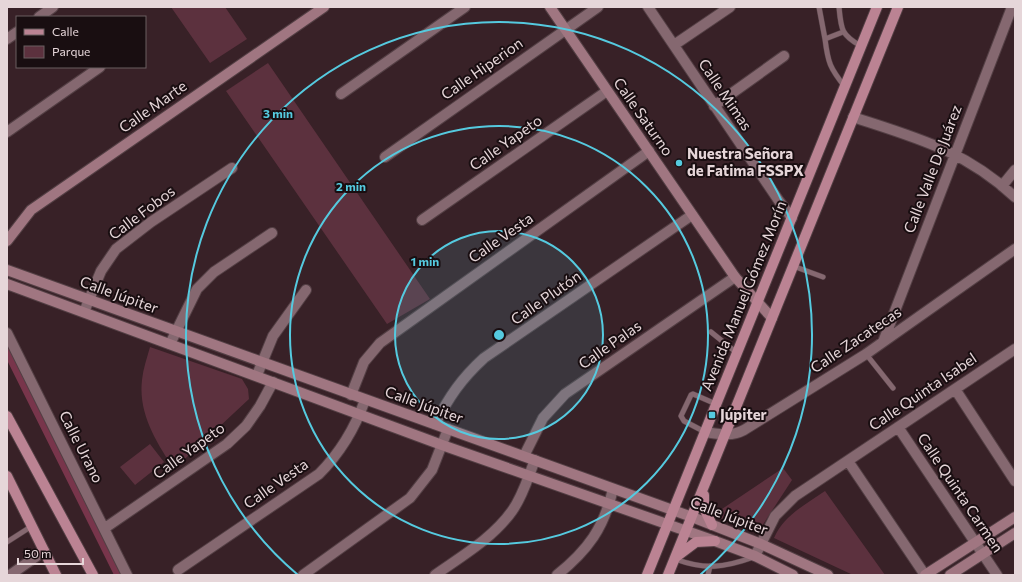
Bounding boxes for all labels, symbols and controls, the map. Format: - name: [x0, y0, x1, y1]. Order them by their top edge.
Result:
- legend: [16, 16, 146, 68]
- text: Calle: [52, 24, 79, 38]
- street label: Calle Hiperion: [437, 33, 526, 103]
- text: Parque: [52, 44, 90, 58]
- street label: Calle Mimas: [695, 55, 756, 134]
- street label: Calle Saturno: [610, 74, 677, 159]
- street label: Calle Marte: [115, 76, 190, 136]
- street label: Calle Valle De Juárez: [899, 102, 965, 235]
- text: 3 min: [263, 106, 293, 120]
- street label: Calle Yapeto: [466, 111, 545, 174]
- place label: Nuestra Señora de Fatima FSSPX: [687, 144, 804, 179]
- marker: Nuestra Señora de Fatima FSSPX: [674, 158, 684, 168]
- text: 2 min: [336, 179, 366, 193]
- street label: Calle Fobos: [105, 181, 178, 243]
- street label: Avenida Manuel Gómez Morín: [697, 198, 790, 393]
- street label: Calle Vesta: [465, 208, 536, 266]
- text: 1 min: [411, 254, 439, 268]
- street label: Calle Plutón: [507, 266, 584, 328]
- street label: Calle Júpiter: [78, 272, 161, 317]
- street label: Calle Zacatecas: [807, 302, 904, 376]
- street label: Calle Palas: [575, 316, 644, 372]
- centre of rings: [492, 328, 506, 342]
- street label: Calle Quinta Isabel: [865, 348, 980, 434]
- street label: Calle Júpiter: [383, 382, 466, 427]
- place label: Júpiter: [720, 405, 767, 423]
- street label: Calle Urano: [56, 407, 108, 486]
- marker: Júpiter: [707, 410, 717, 420]
- street label: Calle Yapeto: [149, 418, 228, 482]
- street label: Calle Quinta Carmen: [914, 429, 1007, 556]
- street label: Calle Vesta: [240, 454, 311, 512]
- street label: Calle Júpiter: [688, 492, 771, 538]
- scale bar: [18, 540, 83, 566]
- text: 50 m: [24, 546, 52, 560]

